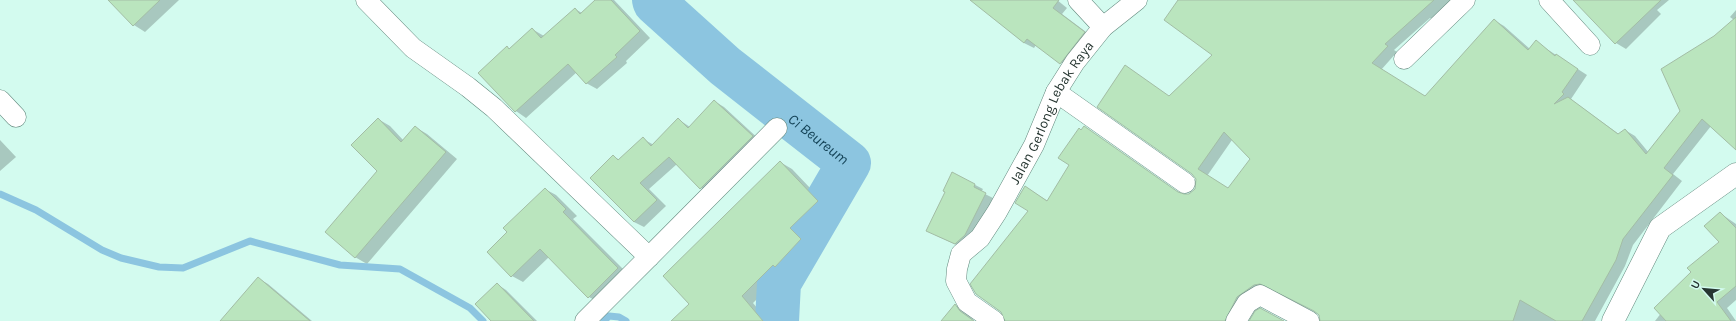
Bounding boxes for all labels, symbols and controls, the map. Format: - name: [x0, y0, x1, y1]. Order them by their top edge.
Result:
- street label: Jalan Gerlong Lebak Raya: [1006, 37, 1097, 187]
- water label: Ci Beureum: [785, 110, 852, 168]
- north arrow: [1684, 269, 1724, 309]
- text: U: [1688, 278, 1703, 291]

